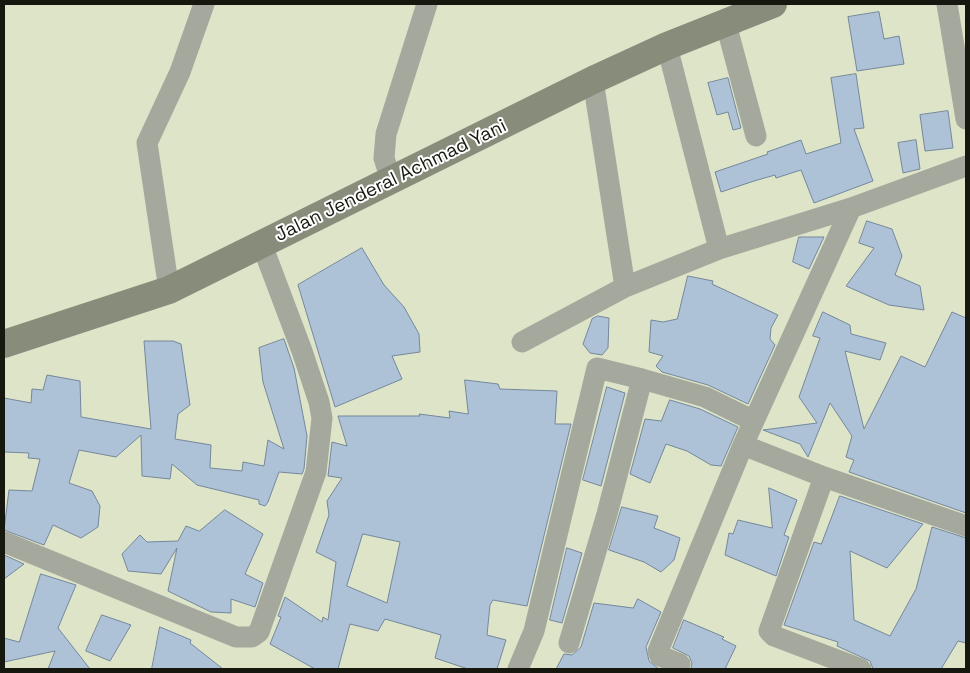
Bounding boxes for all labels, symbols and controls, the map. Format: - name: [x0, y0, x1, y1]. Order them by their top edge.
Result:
- street label: Jalan Jenderal Achmad Yani: [272, 115, 510, 247]

